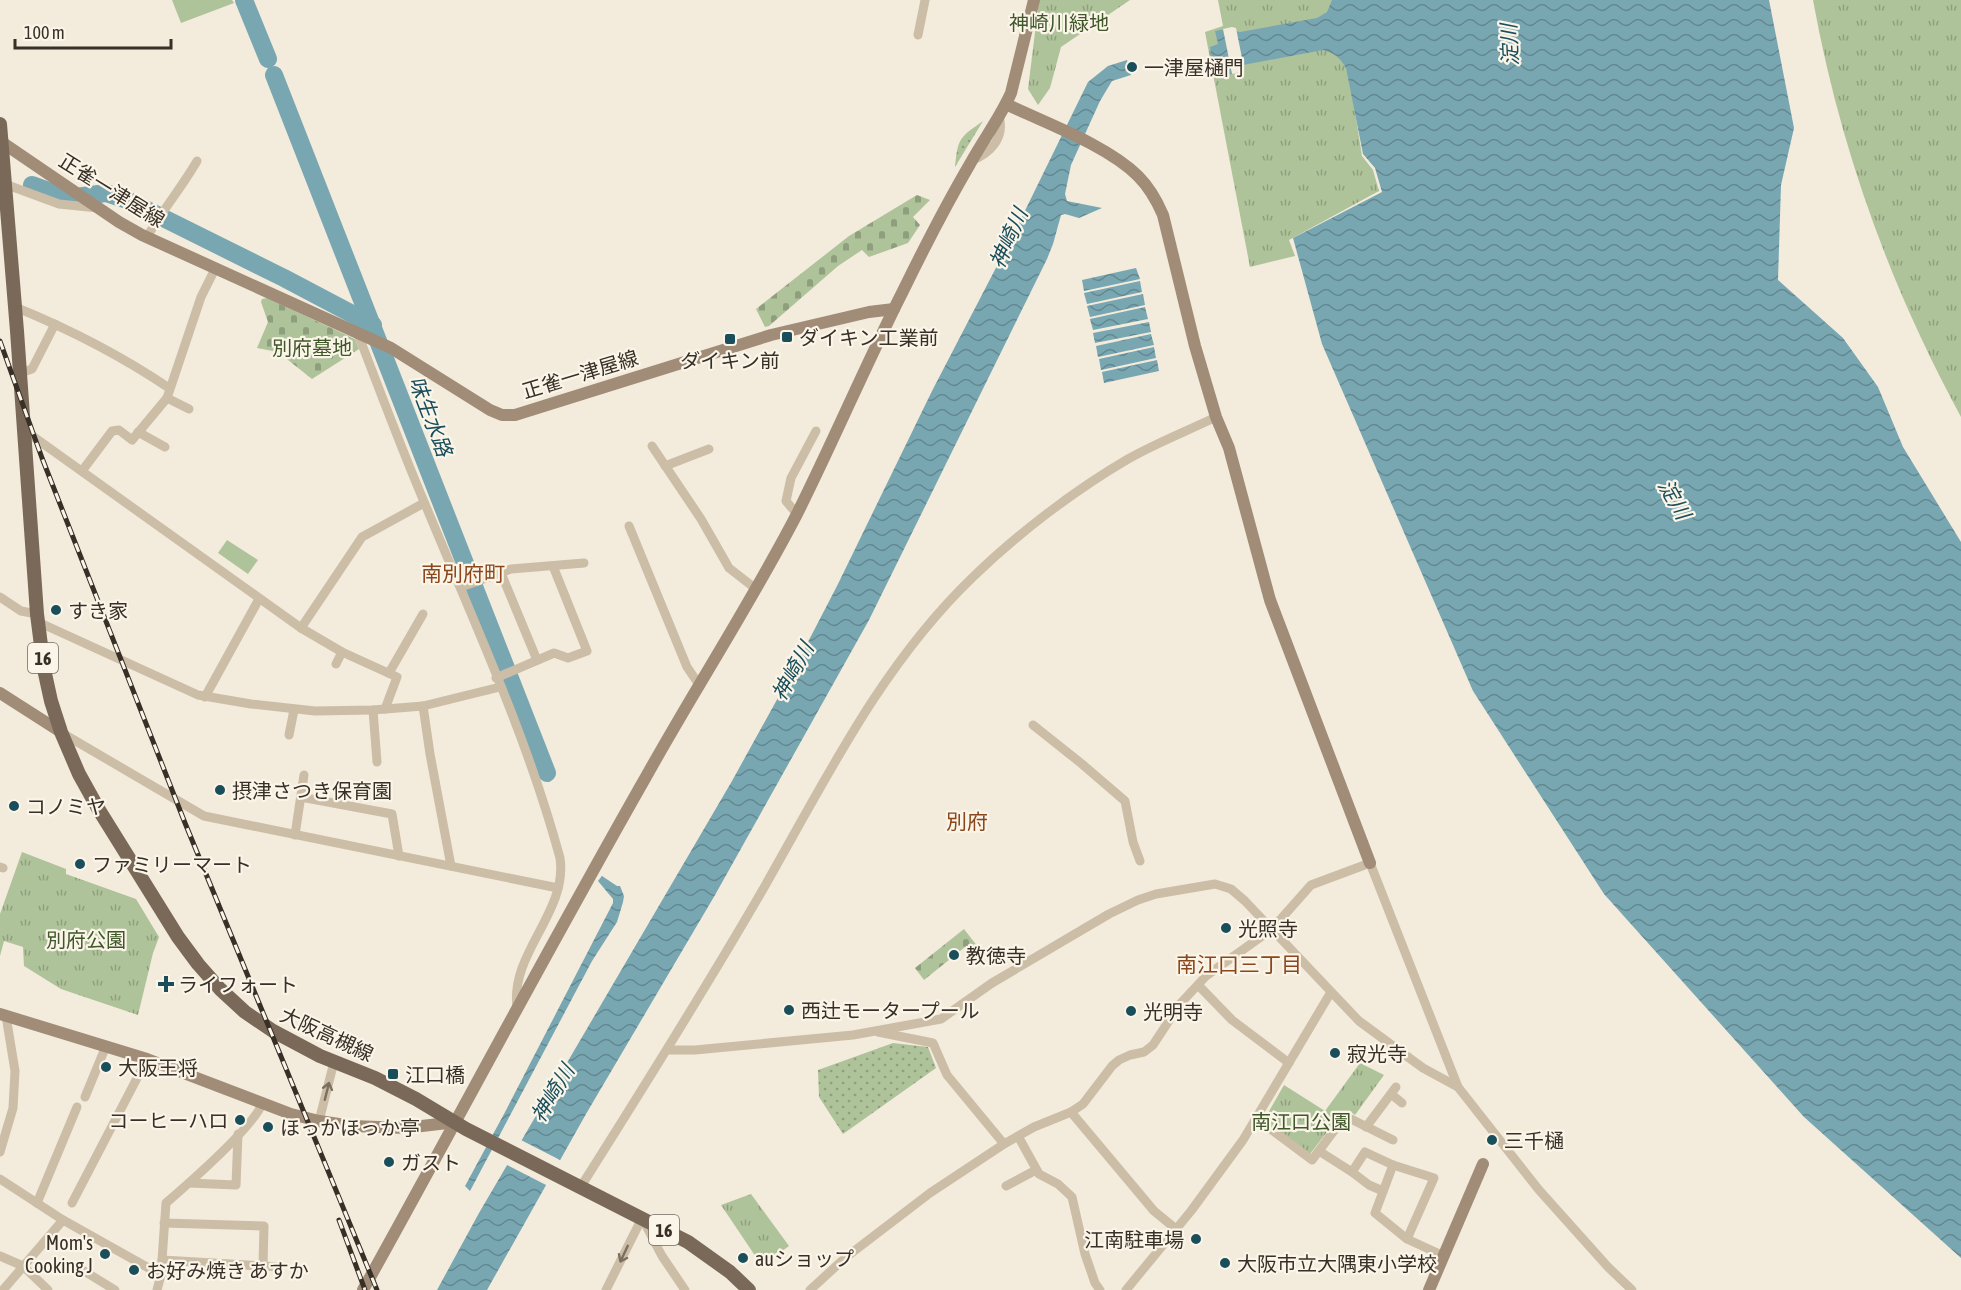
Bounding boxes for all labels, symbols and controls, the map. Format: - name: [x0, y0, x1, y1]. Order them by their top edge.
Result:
- park label: 神崎川緑地: [1009, 11, 1109, 34]
- scale bar: [15, 12, 171, 50]
- water label: 淀川: [1496, 21, 1522, 67]
- text: 100 m: [24, 22, 65, 43]
- place label: 一津屋樋門: [1144, 56, 1244, 79]
- marker: 一津屋樋門: [1125, 60, 1139, 74]
- street label: 正雀一津屋線: [55, 148, 169, 232]
- water label: 神崎川: [984, 203, 1033, 272]
- place label: ダイキン工業前: [799, 326, 938, 349]
- marker: ダイキン工業前: [780, 330, 794, 344]
- marker: ダイキン前: [723, 332, 737, 346]
- park label: 別府墓地: [272, 336, 352, 359]
- street label: 正雀一津屋線: [519, 345, 641, 403]
- place label: ダイキン前: [680, 349, 780, 372]
- water label: 味生水路: [405, 372, 458, 461]
- water label: 淀川: [1654, 475, 1697, 525]
- district label: 南別府町: [421, 561, 505, 585]
- place label: すき家: [68, 599, 128, 622]
- marker: すき家: [49, 603, 63, 617]
- water label: 神崎川: [766, 636, 819, 704]
- road number: 16: [28, 643, 58, 673]
- place label: 摂津さつき保育園: [232, 779, 392, 802]
- marker: 摂津さつき保育園: [213, 783, 227, 797]
- place label: コノミヤ: [26, 795, 106, 818]
- marker: コノミヤ: [7, 799, 21, 813]
- district label: 別府: [946, 809, 988, 833]
- place label: ファミリーマート: [92, 853, 252, 876]
- marker: ファミリーマート: [73, 857, 87, 871]
- place label: 光照寺: [1238, 917, 1298, 940]
- marker: 光照寺: [1219, 921, 1233, 935]
- park label: 別府公園: [46, 928, 126, 951]
- place label: 教徳寺: [966, 944, 1026, 967]
- marker: 教徳寺: [947, 948, 961, 962]
- district label: 南江口三丁目: [1176, 952, 1302, 976]
- place label: ライフォート: [178, 973, 298, 996]
- marker: ライフォート: [159, 977, 173, 991]
- place label: 西辻モータープール: [801, 999, 980, 1022]
- place label: 光明寺: [1143, 1000, 1203, 1023]
- street label: 大阪高槻線: [277, 1002, 377, 1066]
- marker: 西辻モータープール: [782, 1003, 796, 1017]
- marker: 光明寺: [1124, 1004, 1138, 1018]
- place label: 寂光寺: [1347, 1042, 1407, 1065]
- marker: 寂光寺: [1328, 1046, 1342, 1060]
- place label: 大阪王将: [118, 1056, 198, 1079]
- water label: 神崎川: [525, 1058, 580, 1126]
- marker: 大阪王将: [99, 1060, 113, 1074]
- place label: 江口橋: [405, 1063, 465, 1086]
- marker: 江口橋: [386, 1067, 400, 1081]
- one-way arrow: [321, 1082, 333, 1101]
- place label: コーヒーハロ: [108, 1109, 228, 1132]
- park label: 南江口公園: [1251, 1110, 1351, 1133]
- marker: コーヒーハロ: [233, 1113, 247, 1127]
- place label: ほっかほっか亭: [280, 1116, 420, 1139]
- marker: ほっかほっか亭: [261, 1120, 275, 1134]
- place label: 三千樋: [1504, 1129, 1564, 1152]
- marker: 三千樋: [1485, 1133, 1499, 1147]
- place label: ガスト: [401, 1151, 461, 1174]
- marker: ガスト: [382, 1155, 396, 1169]
- road number: 16: [649, 1215, 679, 1245]
- place label: 江南駐車場: [1084, 1228, 1184, 1251]
- place label: Mom's Cooking J: [25, 1231, 93, 1277]
- marker: 江南駐車場: [1189, 1232, 1203, 1246]
- one-way arrow: [618, 1245, 630, 1263]
- marker: Mom's Cooking J: [98, 1247, 112, 1261]
- place label: auショップ: [755, 1247, 854, 1270]
- marker: auショップ: [736, 1251, 750, 1265]
- place label: 大阪市立大隅東小学校: [1237, 1252, 1437, 1275]
- marker: 大阪市立大隅東小学校: [1218, 1256, 1232, 1270]
- place label: お好み焼き あすか: [146, 1259, 309, 1282]
- marker: お好み焼き あすか: [127, 1263, 141, 1277]

